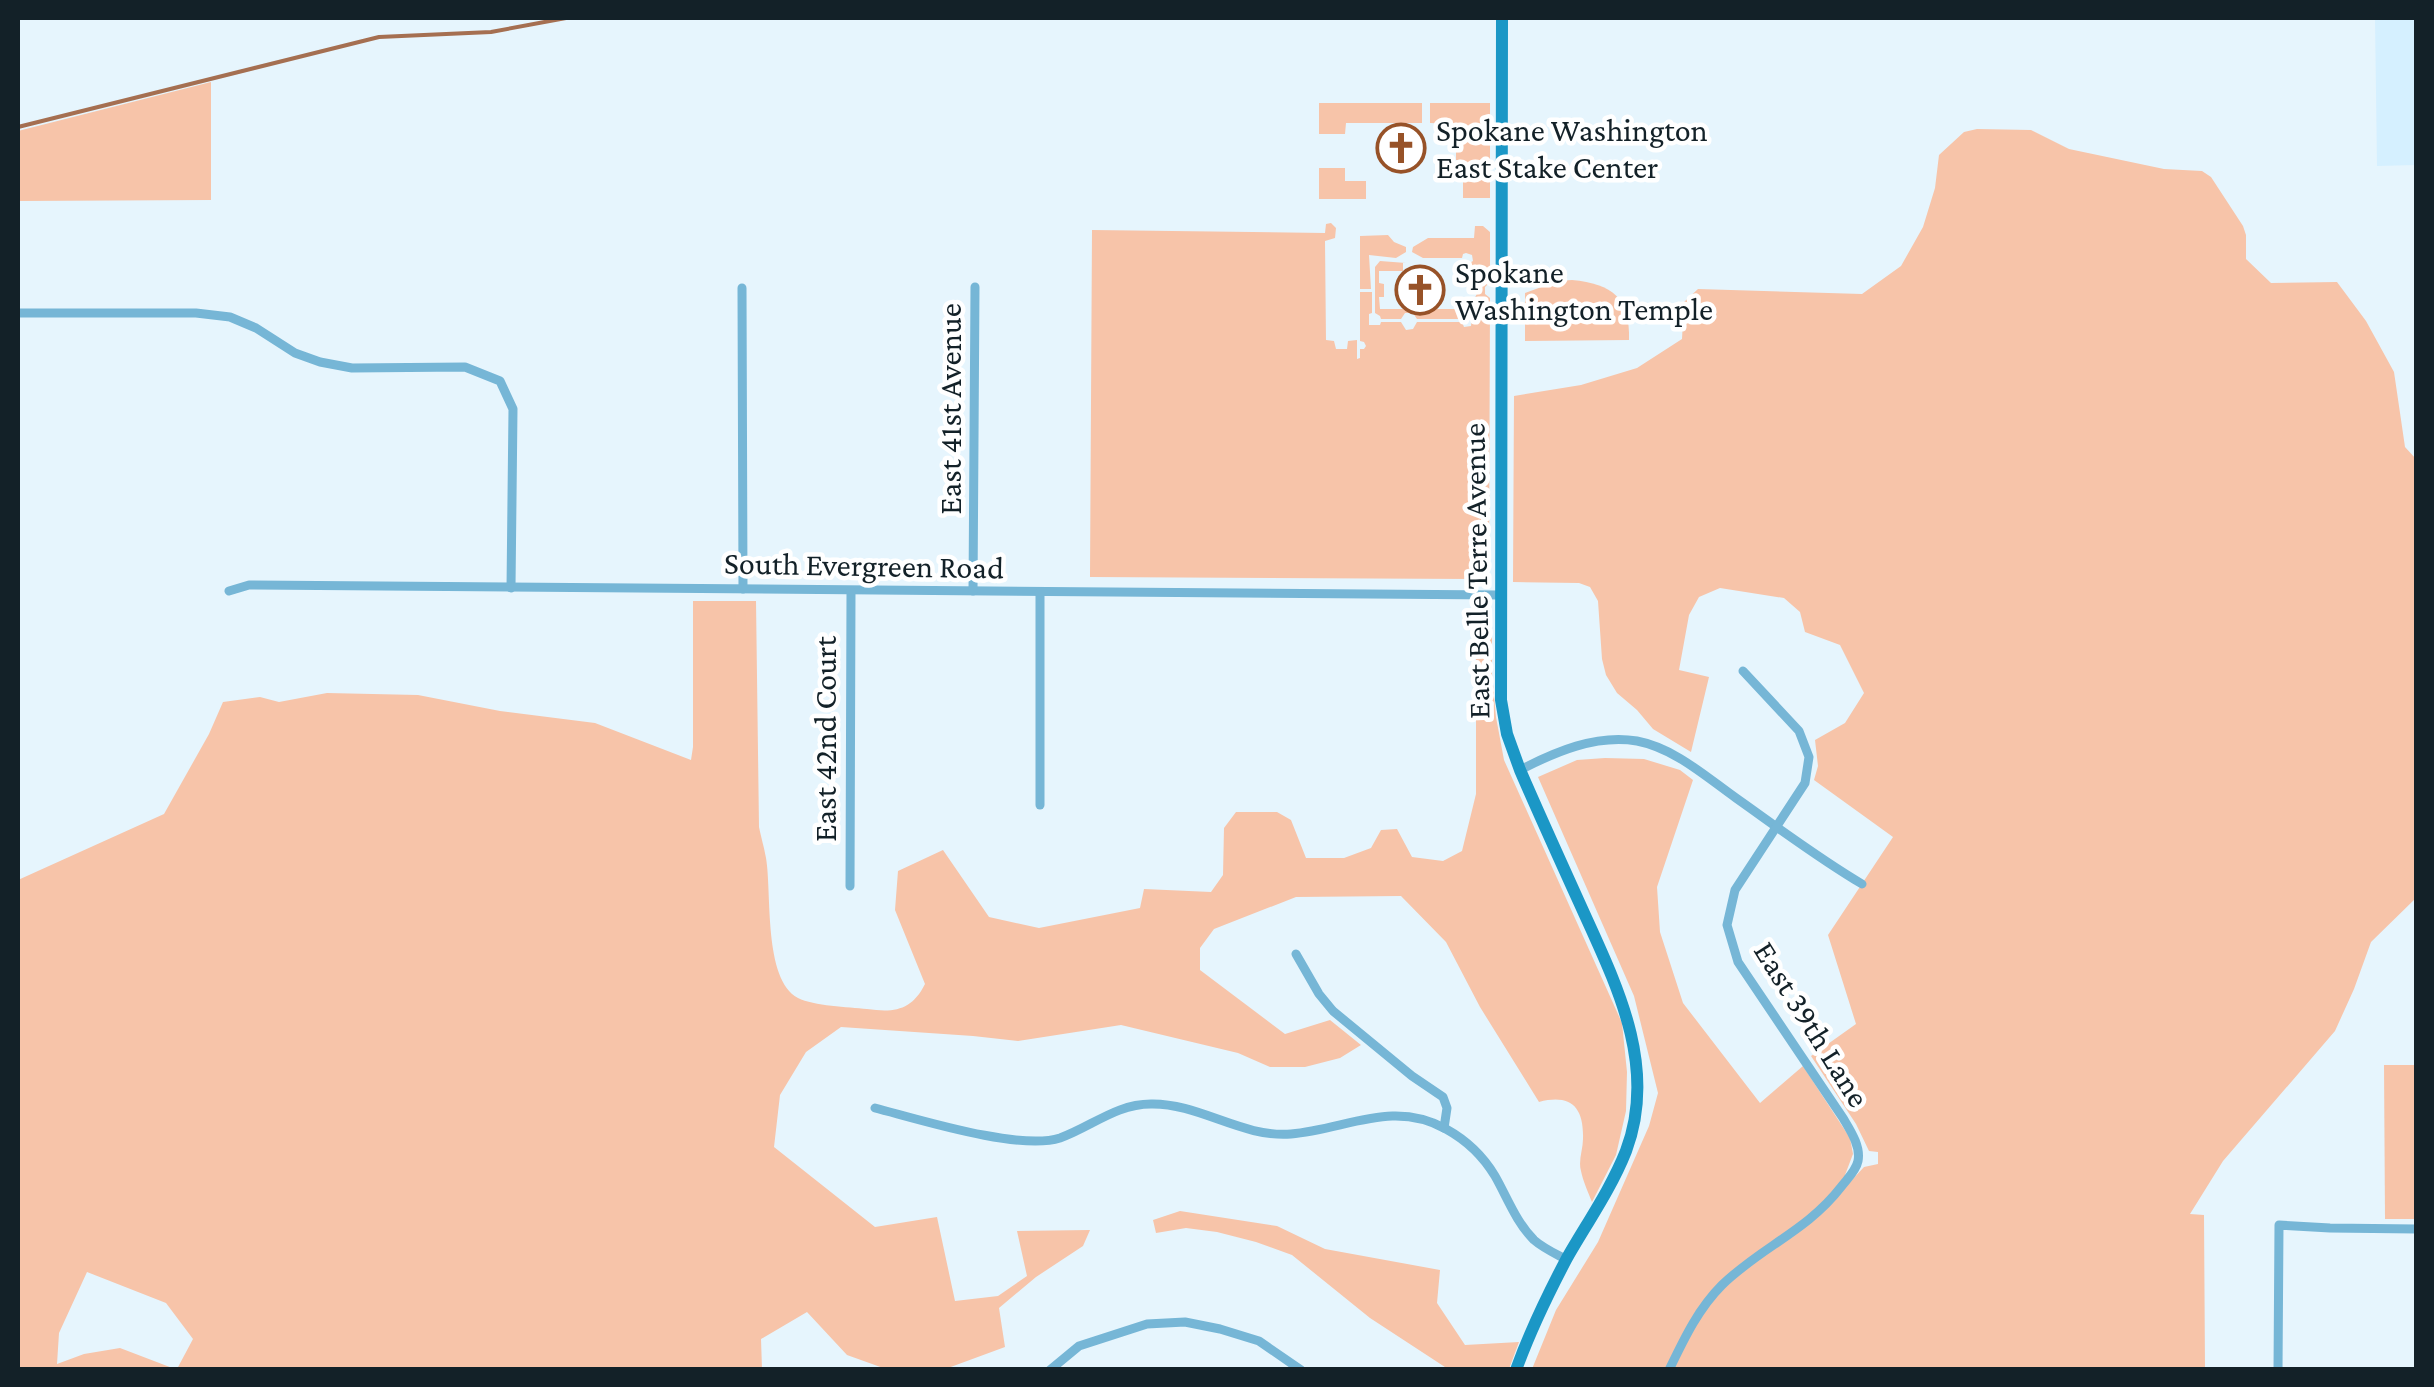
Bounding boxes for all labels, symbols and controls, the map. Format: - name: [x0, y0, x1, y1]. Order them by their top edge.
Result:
- place label: Spokane Washington East Stake Center: [1436, 112, 1708, 185]
- church icon: Spokane Washington East Stake Center: [1375, 122, 1427, 174]
- place label: Spokane Washington Temple: [1455, 254, 1713, 327]
- church icon: Spokane Washington Temple: [1394, 264, 1446, 316]
- street label: East 41st Avenue: [932, 303, 968, 515]
- street label: East Belle Terre Avenue: [1455, 423, 1497, 719]
- street label: South Evergreen Road: [724, 545, 1004, 585]
- street label: East 42nd Court: [807, 636, 843, 842]
- street label: East 39th Lane: [1747, 935, 1877, 1113]

